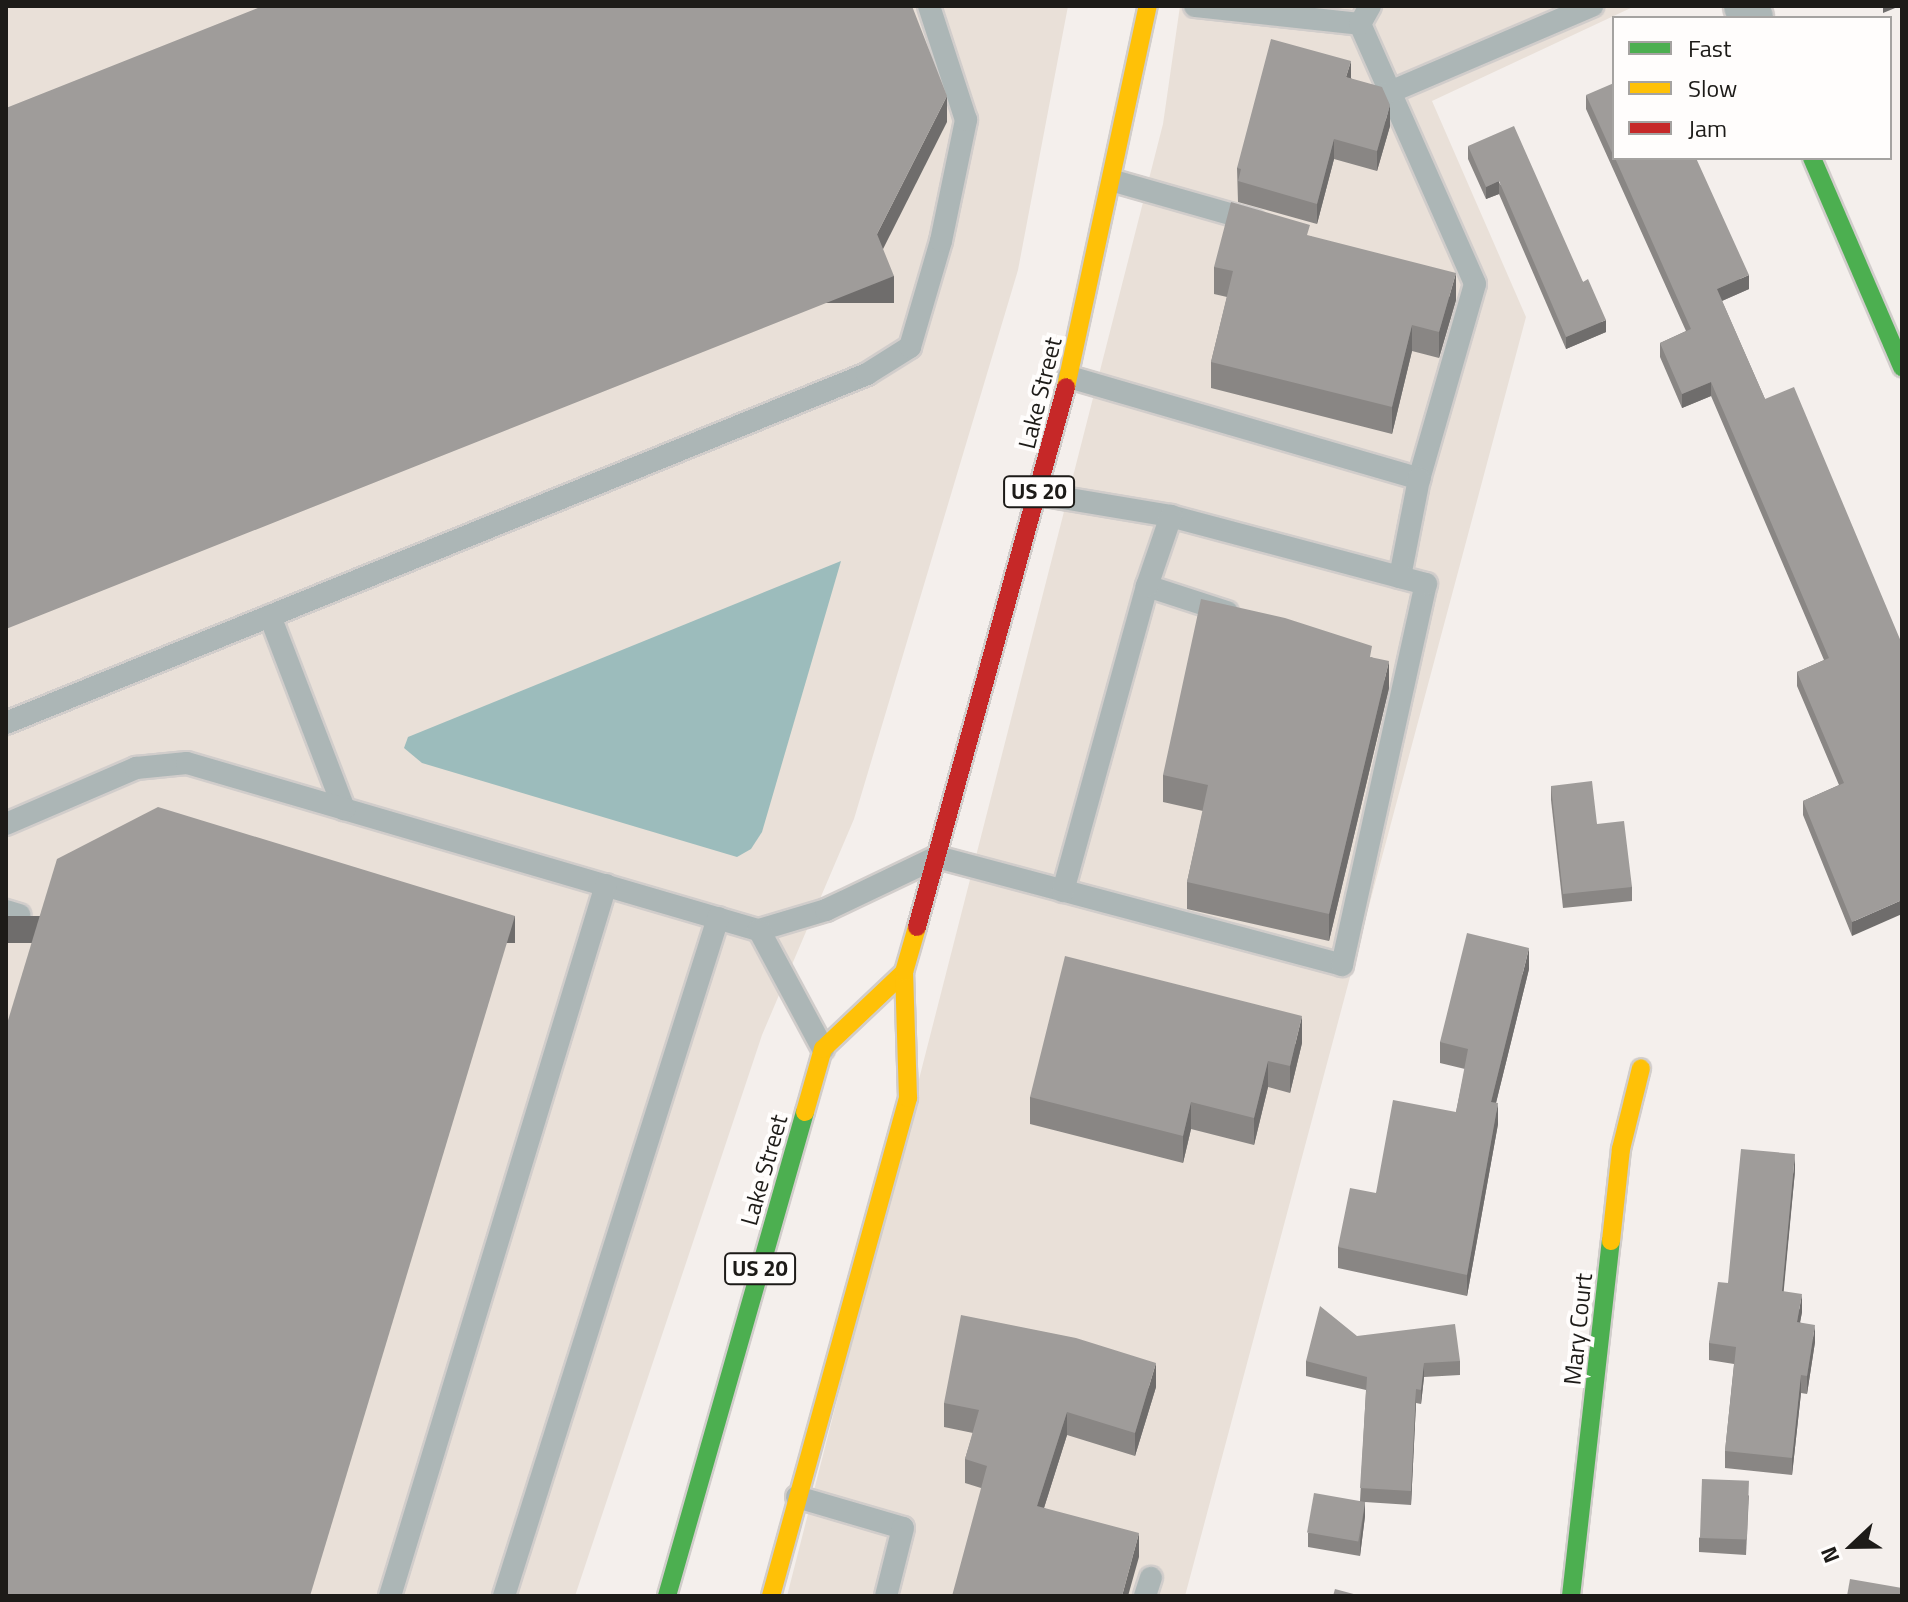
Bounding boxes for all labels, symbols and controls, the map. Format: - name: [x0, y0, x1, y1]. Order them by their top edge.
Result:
- legend: [1612, 16, 1892, 160]
- text: Fast: [1688, 30, 1731, 66]
- text: Slow: [1688, 70, 1737, 106]
- text: Jam: [1688, 110, 1727, 146]
- street label: Lake Street: [1012, 334, 1068, 452]
- road number: US 20: [1003, 474, 1075, 510]
- street label: Lake Street: [734, 1111, 794, 1229]
- road number: US 20: [724, 1251, 796, 1287]
- street label: Mary Court: [1558, 1272, 1598, 1386]
- north arrow: [1812, 1506, 1892, 1586]
- text: N: [1811, 1542, 1848, 1568]

